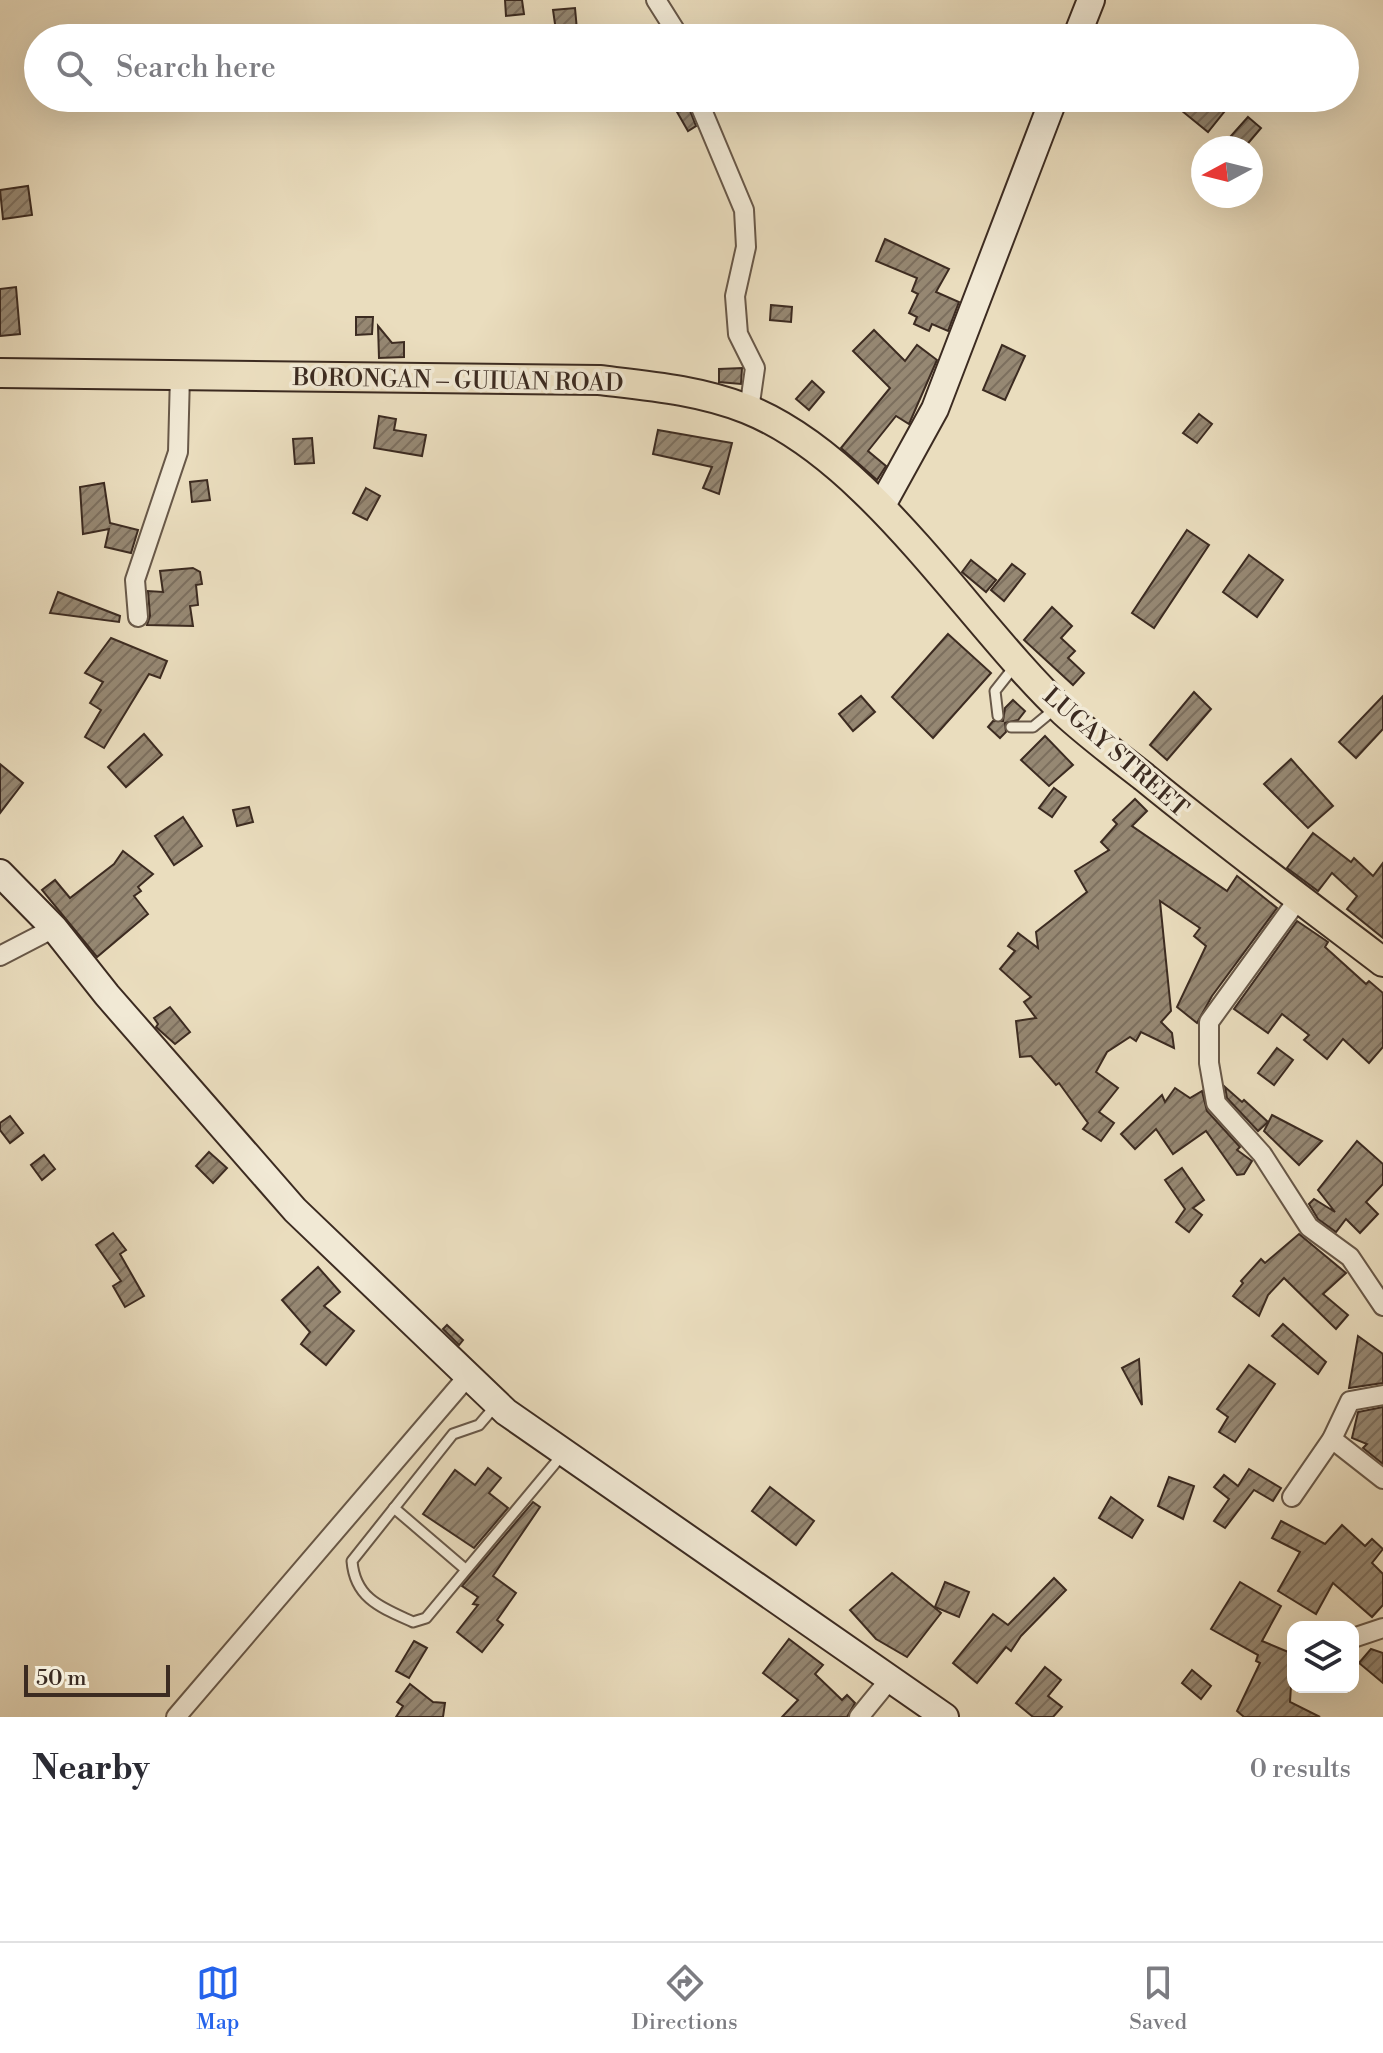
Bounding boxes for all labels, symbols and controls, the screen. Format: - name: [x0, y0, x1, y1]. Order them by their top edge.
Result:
- search box: [24, 24, 1359, 112]
- icon: search: [52, 46, 96, 90]
- text: Search here: [116, 49, 276, 87]
- north arrow: [1191, 136, 1263, 208]
- street label: BORONGAN – GUIUAN ROAD: [291, 363, 624, 399]
- street label: LUGAY STREET: [1036, 681, 1194, 824]
- map controls: [1287, 1621, 1359, 1693]
- button: layers: [1287, 1621, 1359, 1693]
- scale bar: [24, 1661, 170, 1697]
- text: 50 m: [36, 1665, 87, 1692]
- text: Nearby: [32, 1748, 150, 1790]
- text: 0 results: [1250, 1753, 1351, 1785]
- tab: Map: [196, 1961, 240, 2036]
- tab: Directions: [632, 1961, 738, 2036]
- tab: Saved: [1129, 1961, 1187, 2036]

